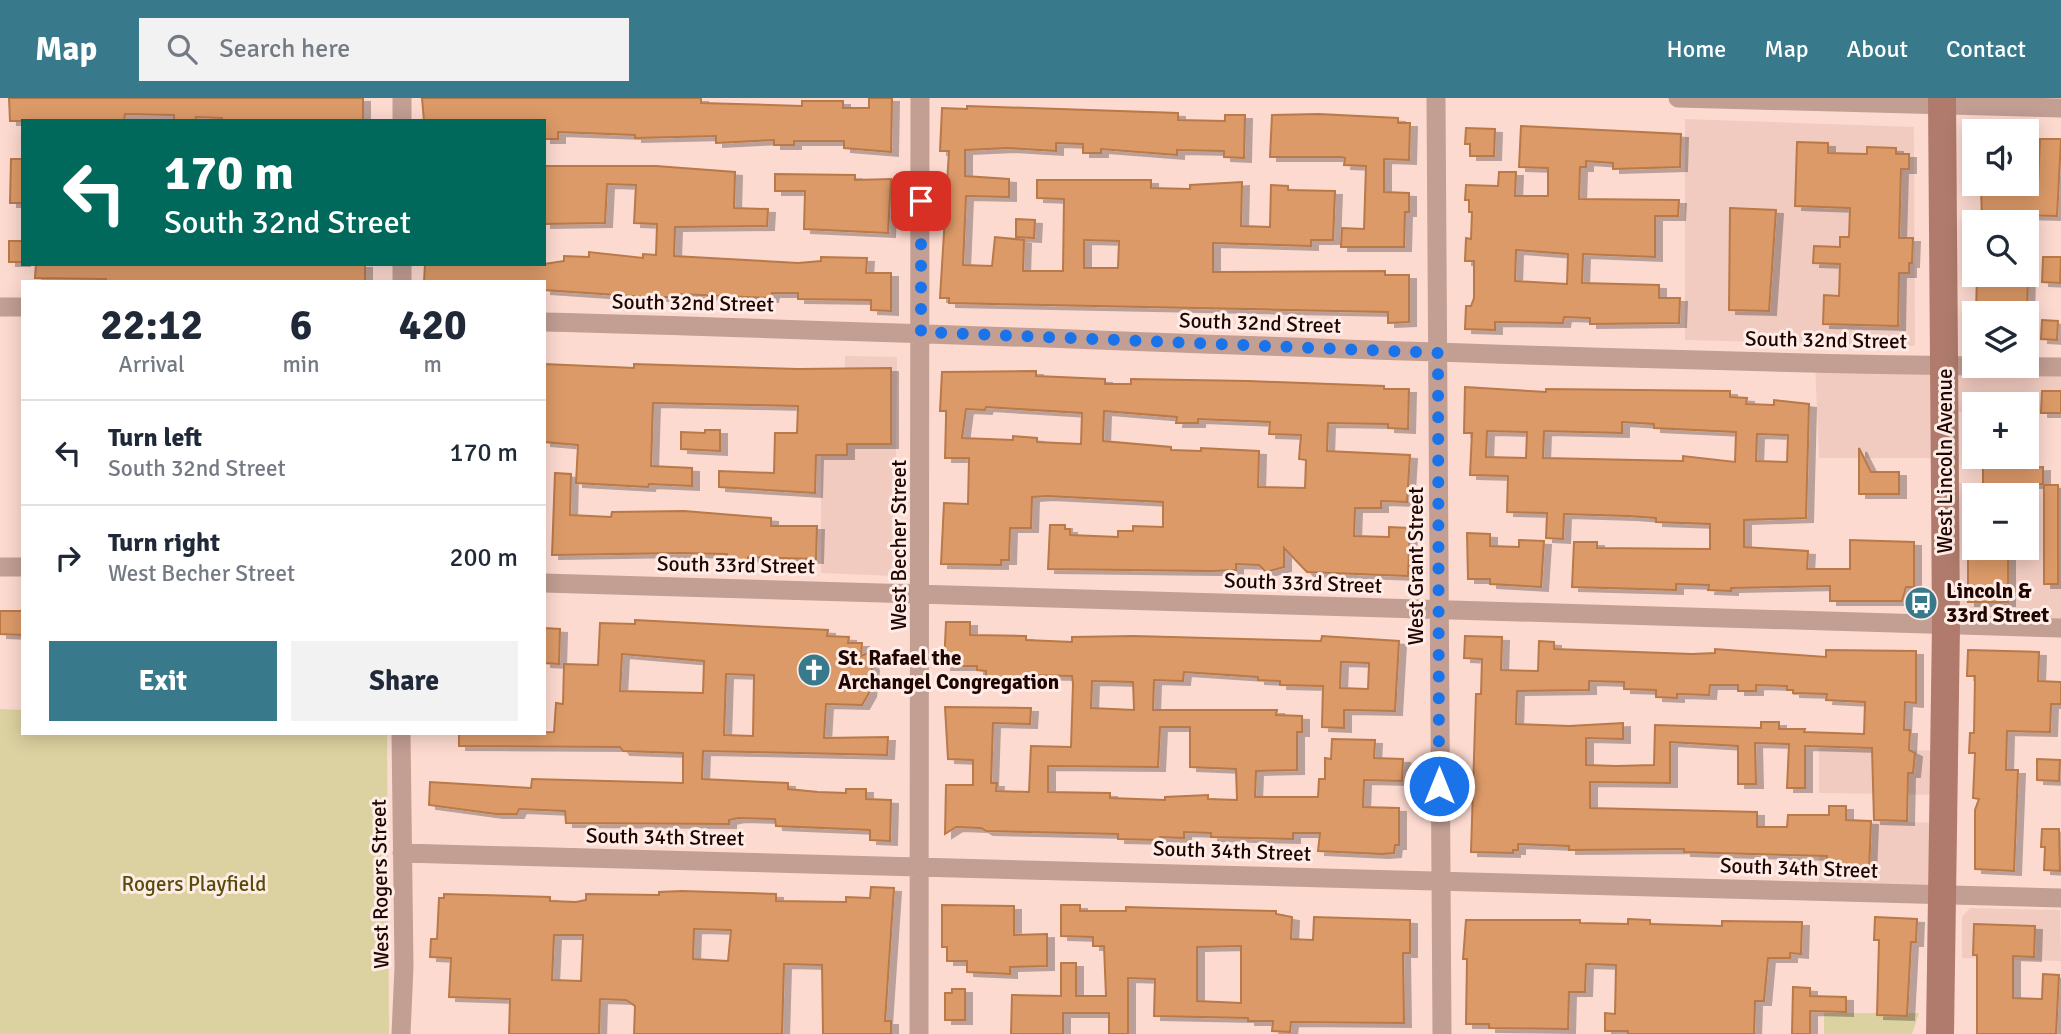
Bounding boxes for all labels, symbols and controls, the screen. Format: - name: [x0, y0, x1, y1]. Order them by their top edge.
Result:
- search box: [139, 18, 629, 81]
- text: Map: [35, 29, 97, 70]
- icon: search: [163, 30, 201, 68]
- text: Search here: [219, 33, 350, 65]
- text: Home: [1666, 34, 1726, 64]
- text: Map: [1764, 34, 1809, 64]
- text: About: [1847, 34, 1908, 64]
- text: Contact: [1946, 34, 2026, 64]
- map controls: [1962, 119, 2039, 560]
- button: sound: [1962, 119, 2039, 196]
- text: 170 m: [164, 143, 294, 203]
- icon: left: [49, 147, 140, 238]
- pin: [891, 171, 951, 231]
- icon: arrive: [902, 182, 940, 220]
- text: South 32nd Street: [164, 203, 411, 242]
- button: search: [1962, 210, 2039, 287]
- street label: South 32nd Street: [612, 289, 774, 317]
- text: 22:12: [100, 300, 203, 351]
- text: 6: [290, 300, 312, 351]
- text: 420: [399, 300, 467, 351]
- button: layers: [1962, 301, 2039, 378]
- street label: South 32nd Street: [1179, 307, 1341, 339]
- street label: South 32nd Street: [1745, 326, 1907, 354]
- text: Arrival: [119, 350, 185, 379]
- text: min: [282, 350, 320, 379]
- text: m: [424, 350, 442, 379]
- street label: West Lincoln Avenue: [1932, 368, 1958, 554]
- button: +: [1962, 392, 2039, 469]
- text: Turn left: [108, 422, 202, 454]
- icon: left: [49, 434, 87, 472]
- text: 170 m: [449, 437, 518, 469]
- text: South 32nd Street: [108, 454, 286, 483]
- street label: West Becher Street: [886, 460, 912, 630]
- button: −: [1962, 483, 2039, 560]
- street label: West Grant Street: [1403, 487, 1429, 645]
- text: Turn right: [108, 527, 220, 559]
- icon: right: [49, 539, 87, 577]
- text: 200 m: [449, 542, 518, 574]
- street label: South 33rd Street: [657, 551, 815, 579]
- text: West Becher Street: [108, 559, 295, 588]
- street label: South 33rd Street: [1224, 567, 1382, 599]
- place label: Lincoln & 33rd Street: [1946, 578, 2049, 628]
- bus stop icon: Lincoln & 33rd Street: [1902, 584, 1940, 622]
- button: Exit: [49, 641, 277, 721]
- button: Share: [291, 641, 518, 721]
- place label: St. Rafael the Archangel Congregation: [838, 645, 1059, 695]
- church icon: St. Rafael the Archangel Congregation: [795, 651, 833, 689]
- position arrow: [1402, 749, 1476, 823]
- street label: West Rogers Street: [366, 799, 394, 969]
- street label: South 34th Street: [586, 823, 744, 851]
- street label: South 34th Street: [1152, 835, 1312, 867]
- street label: South 34th Street: [1719, 852, 1879, 884]
- park label: Rogers Playfield: [122, 871, 266, 897]

